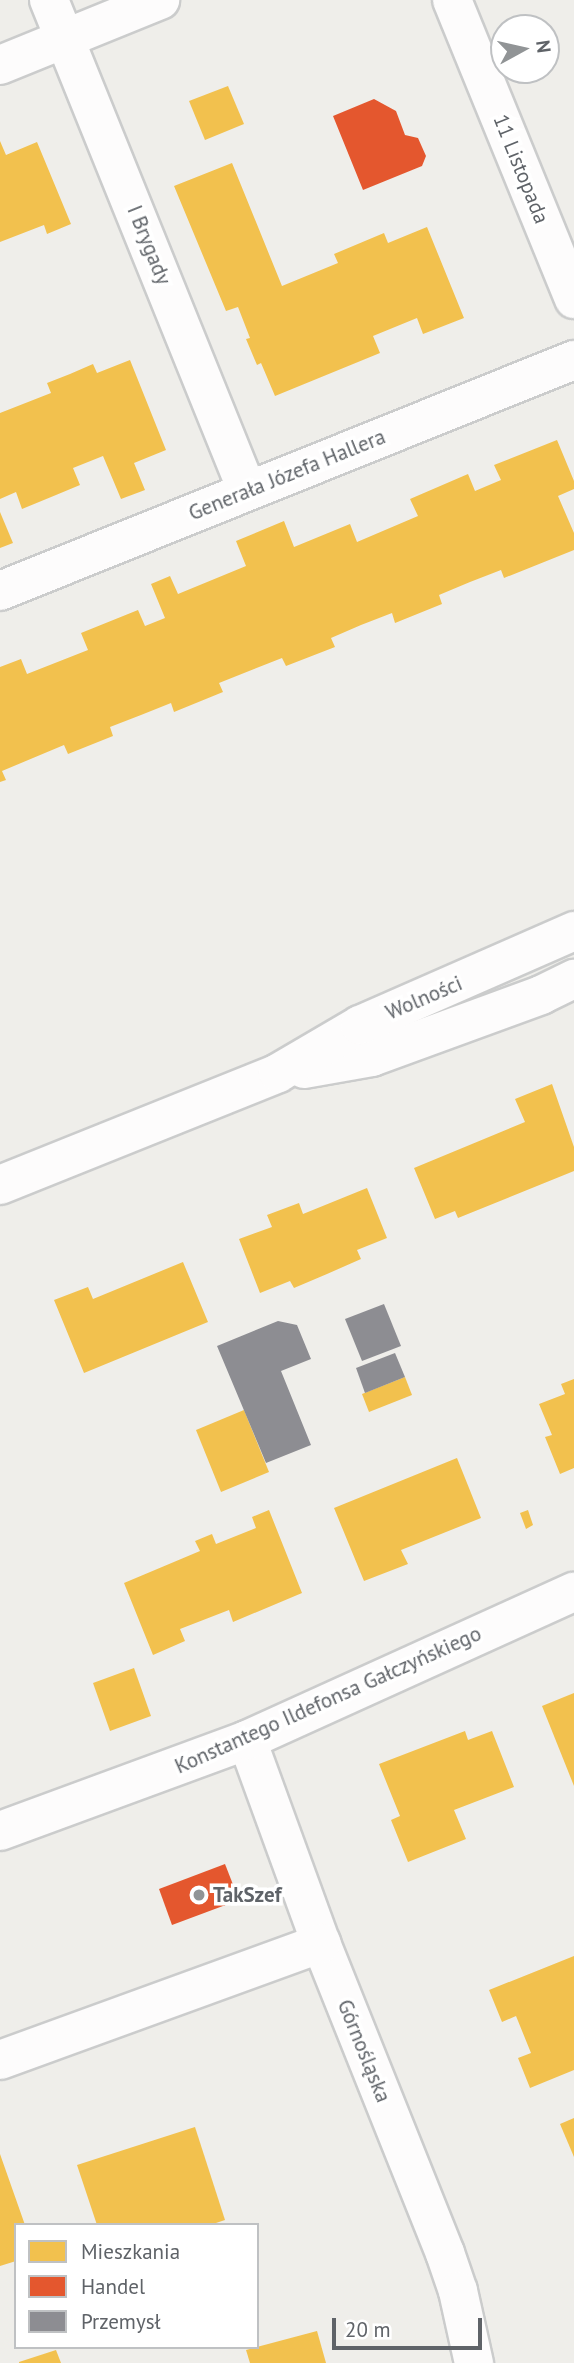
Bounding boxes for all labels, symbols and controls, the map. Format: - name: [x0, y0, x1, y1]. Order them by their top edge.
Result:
- north arrow: [490, 14, 560, 84]
- text: N: [531, 38, 557, 54]
- street label: 11 Listopada: [488, 111, 554, 227]
- street label: I Brygady: [122, 202, 176, 288]
- street label: Generała Józefa Hallera: [185, 424, 389, 526]
- street label: Wolności: [382, 971, 466, 1025]
- street label: Konstantego Ildefonsa Gałczyńskiego: [171, 1621, 485, 1779]
- place label: TakSzef: [213, 1882, 281, 1908]
- marker: TakSzef: [191, 1887, 207, 1903]
- street label: Górnośląska: [332, 1996, 396, 2106]
- legend: [14, 2223, 259, 2349]
- text: Mieszkania: [81, 2238, 180, 2265]
- text: Handel: [81, 2273, 145, 2300]
- scale bar: [336, 2304, 486, 2348]
- text: Przemysł: [81, 2308, 161, 2335]
- text: 20 m: [345, 2316, 391, 2343]

